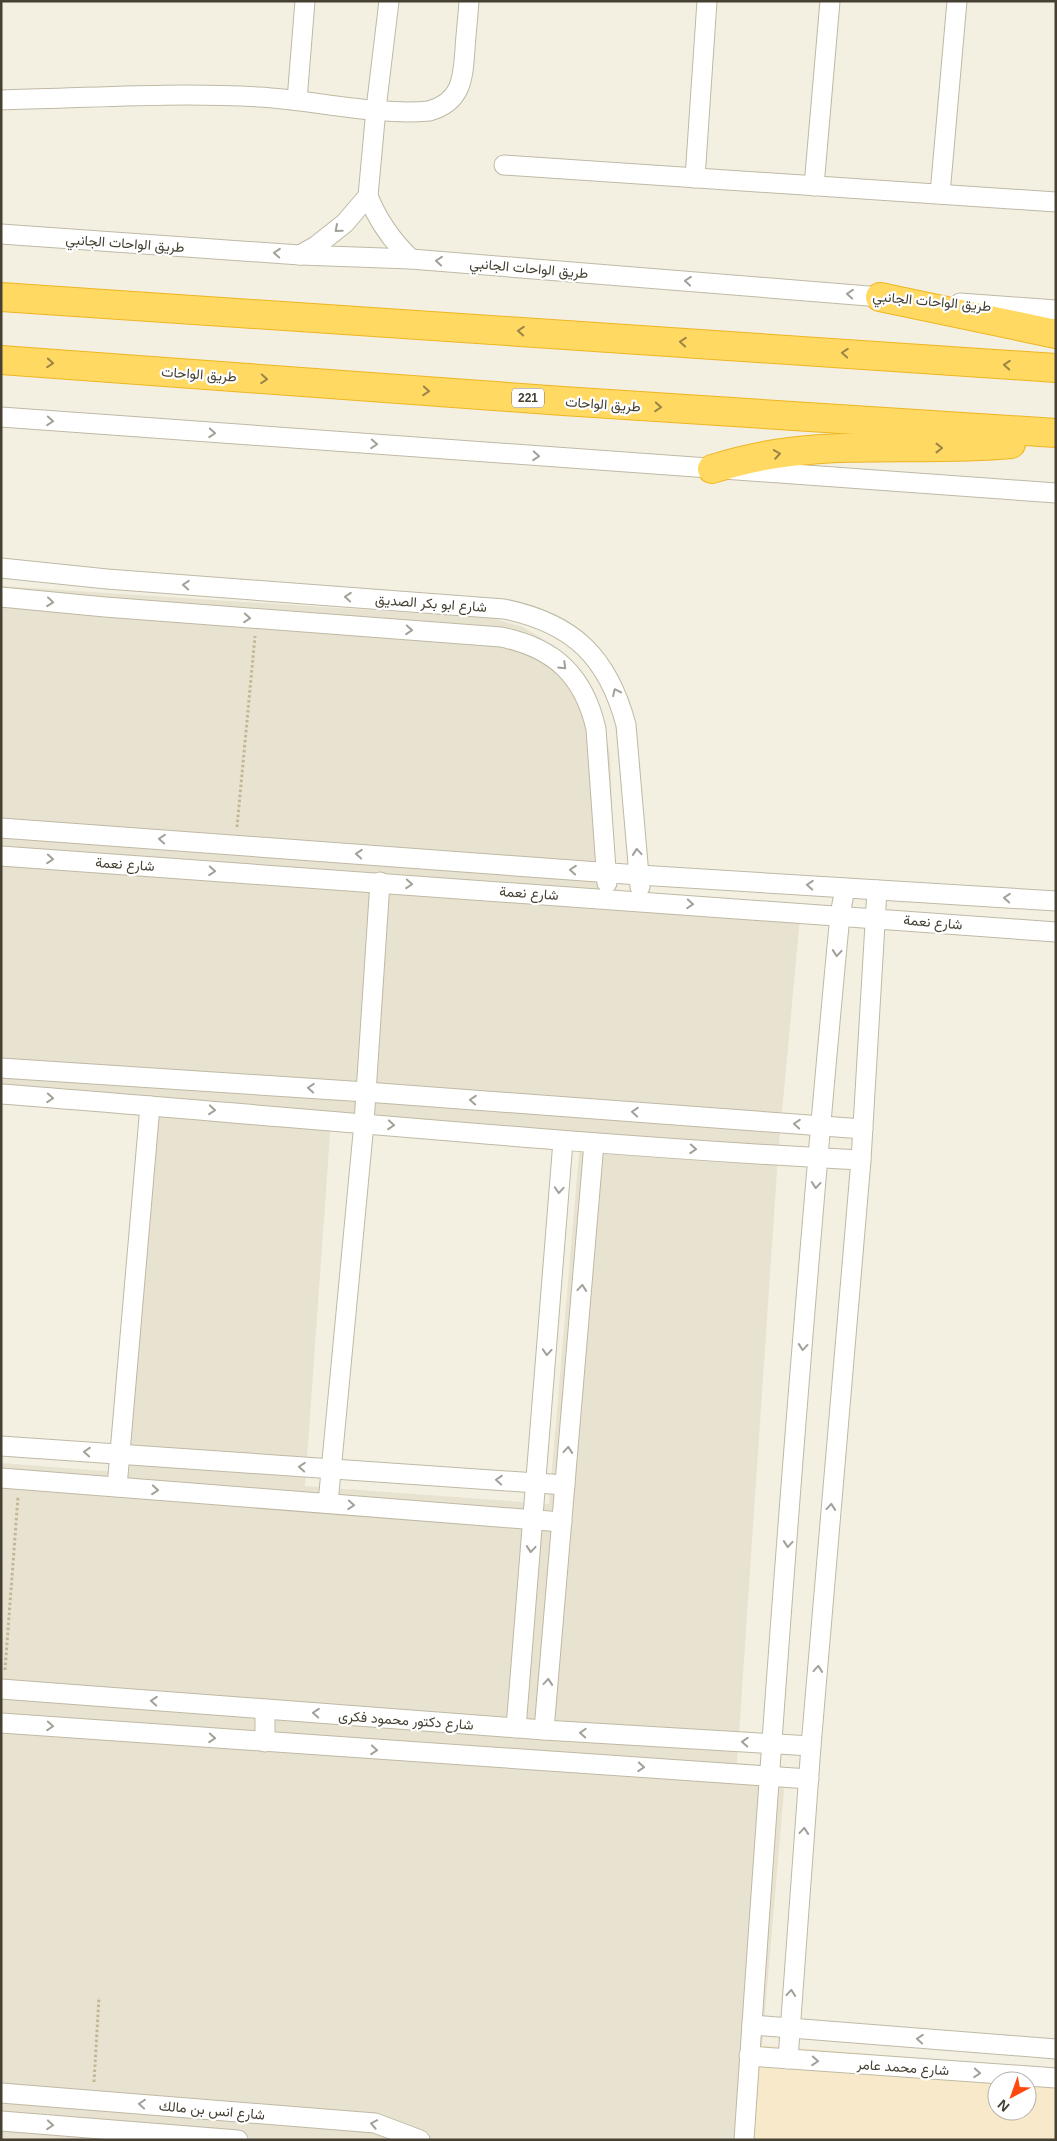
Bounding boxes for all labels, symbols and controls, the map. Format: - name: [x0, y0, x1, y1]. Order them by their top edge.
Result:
- one-way arrow: [334, 224, 343, 233]
- street label: طريق الواحات الجانبي: [65, 231, 185, 259]
- one-way arrow: [272, 248, 280, 259]
- street label: طريق الواحات الجانبي: [469, 255, 589, 285]
- one-way arrow: [435, 256, 443, 267]
- one-way arrow: [684, 276, 692, 287]
- street label: طريق الواحات الجانبي: [872, 288, 992, 318]
- one-way arrow: [846, 289, 854, 300]
- one-way arrow: [517, 325, 525, 336]
- one-way arrow: [679, 337, 687, 348]
- one-way arrow: [841, 348, 849, 359]
- one-way arrow: [46, 357, 54, 368]
- one-way arrow: [1003, 359, 1011, 370]
- street label: طريق الواحات: [161, 363, 237, 386]
- one-way arrow: [261, 373, 269, 384]
- one-way arrow: [423, 385, 431, 396]
- road number: 221: [512, 388, 544, 408]
- street label: طريق الواحات: [565, 393, 641, 416]
- one-way arrow: [655, 402, 663, 413]
- one-way arrow: [46, 415, 54, 426]
- one-way arrow: [208, 427, 216, 438]
- one-way arrow: [370, 439, 378, 450]
- one-way arrow: [935, 443, 943, 453]
- one-way arrow: [772, 449, 781, 459]
- one-way arrow: [532, 450, 540, 461]
- one-way arrow: [182, 580, 190, 591]
- street label: شارع ابو بكر الصديق: [374, 591, 487, 618]
- one-way arrow: [344, 592, 352, 603]
- one-way arrow: [46, 596, 54, 607]
- one-way arrow: [243, 612, 251, 623]
- one-way arrow: [405, 624, 413, 635]
- one-way arrow: [558, 660, 567, 669]
- one-way arrow: [611, 688, 622, 697]
- one-way arrow: [158, 834, 166, 845]
- one-way arrow: [632, 848, 643, 856]
- one-way arrow: [354, 849, 362, 860]
- one-way arrow: [46, 854, 54, 865]
- street label: شارع نعمة: [95, 854, 155, 877]
- one-way arrow: [569, 864, 577, 875]
- one-way arrow: [208, 865, 216, 876]
- one-way arrow: [405, 879, 413, 890]
- one-way arrow: [806, 880, 814, 891]
- street label: شارع نعمة: [499, 883, 559, 906]
- one-way arrow: [1003, 893, 1011, 904]
- one-way arrow: [686, 899, 694, 910]
- street label: شارع نعمة: [902, 911, 963, 936]
- one-way arrow: [832, 950, 843, 958]
- one-way arrow: [306, 1083, 314, 1094]
- one-way arrow: [46, 1092, 54, 1103]
- one-way arrow: [468, 1095, 476, 1106]
- one-way arrow: [208, 1105, 216, 1116]
- one-way arrow: [630, 1107, 638, 1118]
- one-way arrow: [388, 1119, 396, 1130]
- one-way arrow: [792, 1119, 800, 1130]
- one-way arrow: [689, 1144, 697, 1155]
- one-way arrow: [811, 1181, 822, 1189]
- one-way arrow: [554, 1186, 565, 1194]
- one-way arrow: [576, 1284, 587, 1292]
- one-way arrow: [798, 1343, 809, 1351]
- one-way arrow: [541, 1348, 552, 1356]
- one-way arrow: [562, 1446, 573, 1454]
- one-way arrow: [83, 1447, 91, 1458]
- one-way arrow: [298, 1461, 306, 1472]
- one-way arrow: [495, 1475, 503, 1486]
- one-way arrow: [151, 1484, 159, 1495]
- one-way arrow: [348, 1500, 356, 1511]
- one-way arrow: [825, 1503, 836, 1511]
- one-way arrow: [782, 1540, 793, 1548]
- one-way arrow: [526, 1545, 537, 1553]
- one-way arrow: [812, 1665, 823, 1673]
- one-way arrow: [542, 1678, 553, 1686]
- one-way arrow: [150, 1695, 158, 1706]
- street label: شارع دكتور محمود فكرى: [338, 1707, 474, 1736]
- one-way arrow: [312, 1708, 320, 1719]
- one-way arrow: [46, 1721, 54, 1732]
- one-way arrow: [578, 1727, 586, 1738]
- one-way arrow: [208, 1733, 216, 1744]
- one-way arrow: [741, 1737, 749, 1748]
- one-way arrow: [370, 1744, 378, 1755]
- one-way arrow: [637, 1762, 645, 1773]
- one-way arrow: [799, 1827, 810, 1835]
- one-way arrow: [786, 1989, 797, 1997]
- one-way arrow: [916, 2034, 924, 2045]
- one-way arrow: [812, 2055, 820, 2066]
- street label: شارع محمد عامر: [855, 2056, 950, 2081]
- one-way arrow: [974, 2067, 982, 2078]
- north arrow: [987, 2071, 1037, 2121]
- text: N: [994, 2096, 1013, 2115]
- street label: شارع انس بن مالك: [158, 2097, 266, 2126]
- one-way arrow: [138, 2099, 146, 2110]
- one-way arrow: [46, 2119, 54, 2130]
- one-way arrow: [369, 2119, 378, 2130]

